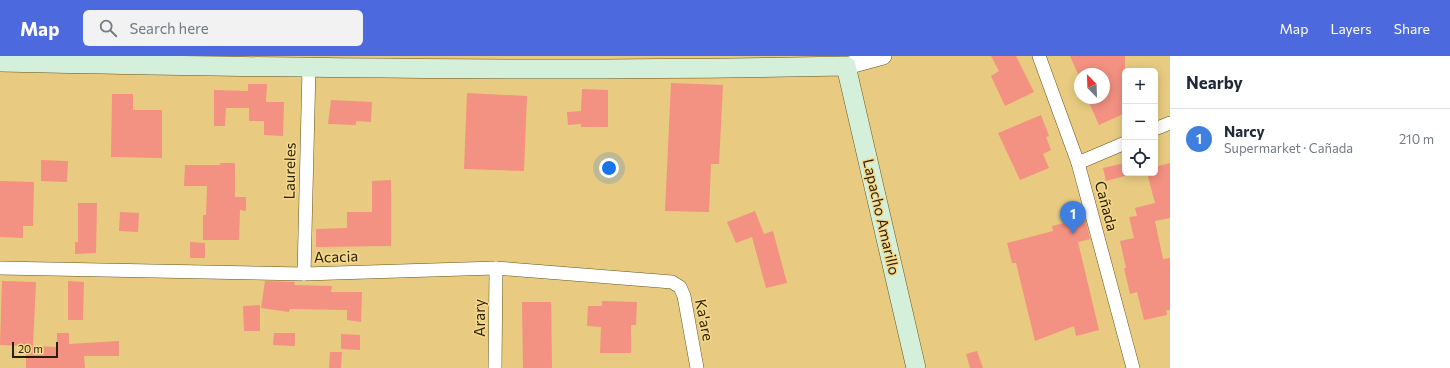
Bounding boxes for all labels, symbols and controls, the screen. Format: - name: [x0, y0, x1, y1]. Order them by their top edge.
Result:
- search box: [83, 10, 363, 46]
- text: Map: [20, 17, 59, 40]
- icon: search: [97, 17, 119, 39]
- text: Search here: [129, 19, 209, 37]
- text: Map: [1280, 20, 1308, 37]
- text: Layers: [1330, 20, 1372, 37]
- text: Share: [1394, 20, 1430, 37]
- north arrow: [1074, 68, 1110, 104]
- map controls: [1122, 68, 1158, 176]
- button: +: [1122, 68, 1158, 104]
- text: Nearby: [1186, 72, 1243, 93]
- button: −: [1122, 104, 1158, 140]
- text: Narcy: [1224, 122, 1265, 140]
- text: 1: [1196, 131, 1202, 147]
- text: 210 m: [1399, 131, 1434, 147]
- button: locate: [1122, 140, 1158, 176]
- text: Supermarket · Cañada: [1224, 140, 1353, 156]
- street label: Laureles: [280, 142, 298, 200]
- street label: Lapacho Amarillo: [860, 157, 904, 277]
- your location: [599, 158, 619, 178]
- street label: Cañada: [1092, 179, 1122, 233]
- pin: 1: [1060, 201, 1086, 234]
- street label: Acacia: [313, 246, 358, 266]
- street label: Ka'are: [692, 297, 718, 342]
- street label: Arary: [470, 299, 488, 337]
- scale bar: [12, 340, 58, 359]
- text: 20 m: [18, 342, 43, 355]

